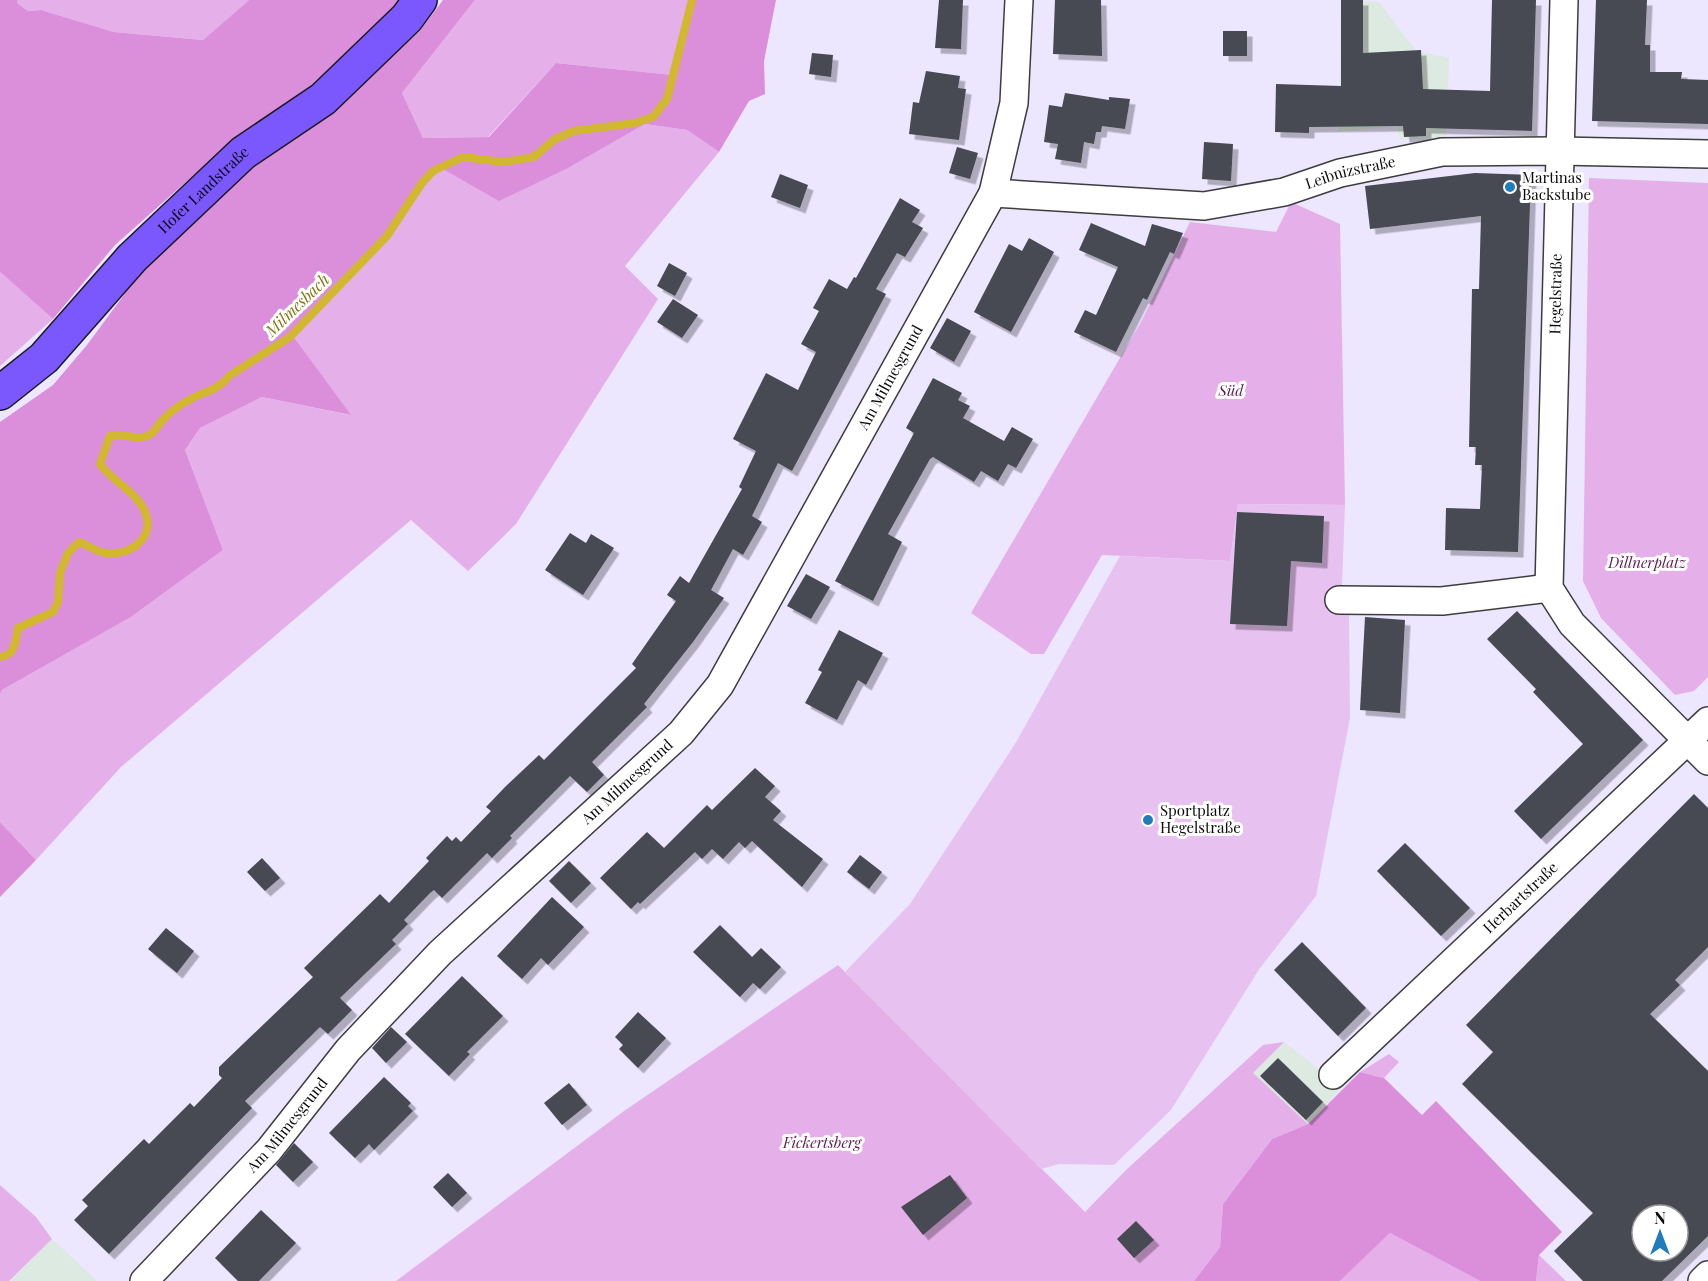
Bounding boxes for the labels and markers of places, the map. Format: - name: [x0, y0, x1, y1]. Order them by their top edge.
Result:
- place label: Martinas Backstube: [1522, 167, 1591, 204]
- marker: Martinas Backstube: [1503, 180, 1517, 194]
- place label: Sportplatz Hegelstraße: [1160, 800, 1241, 837]
- marker: Sportplatz Hegelstraße: [1141, 813, 1155, 827]

